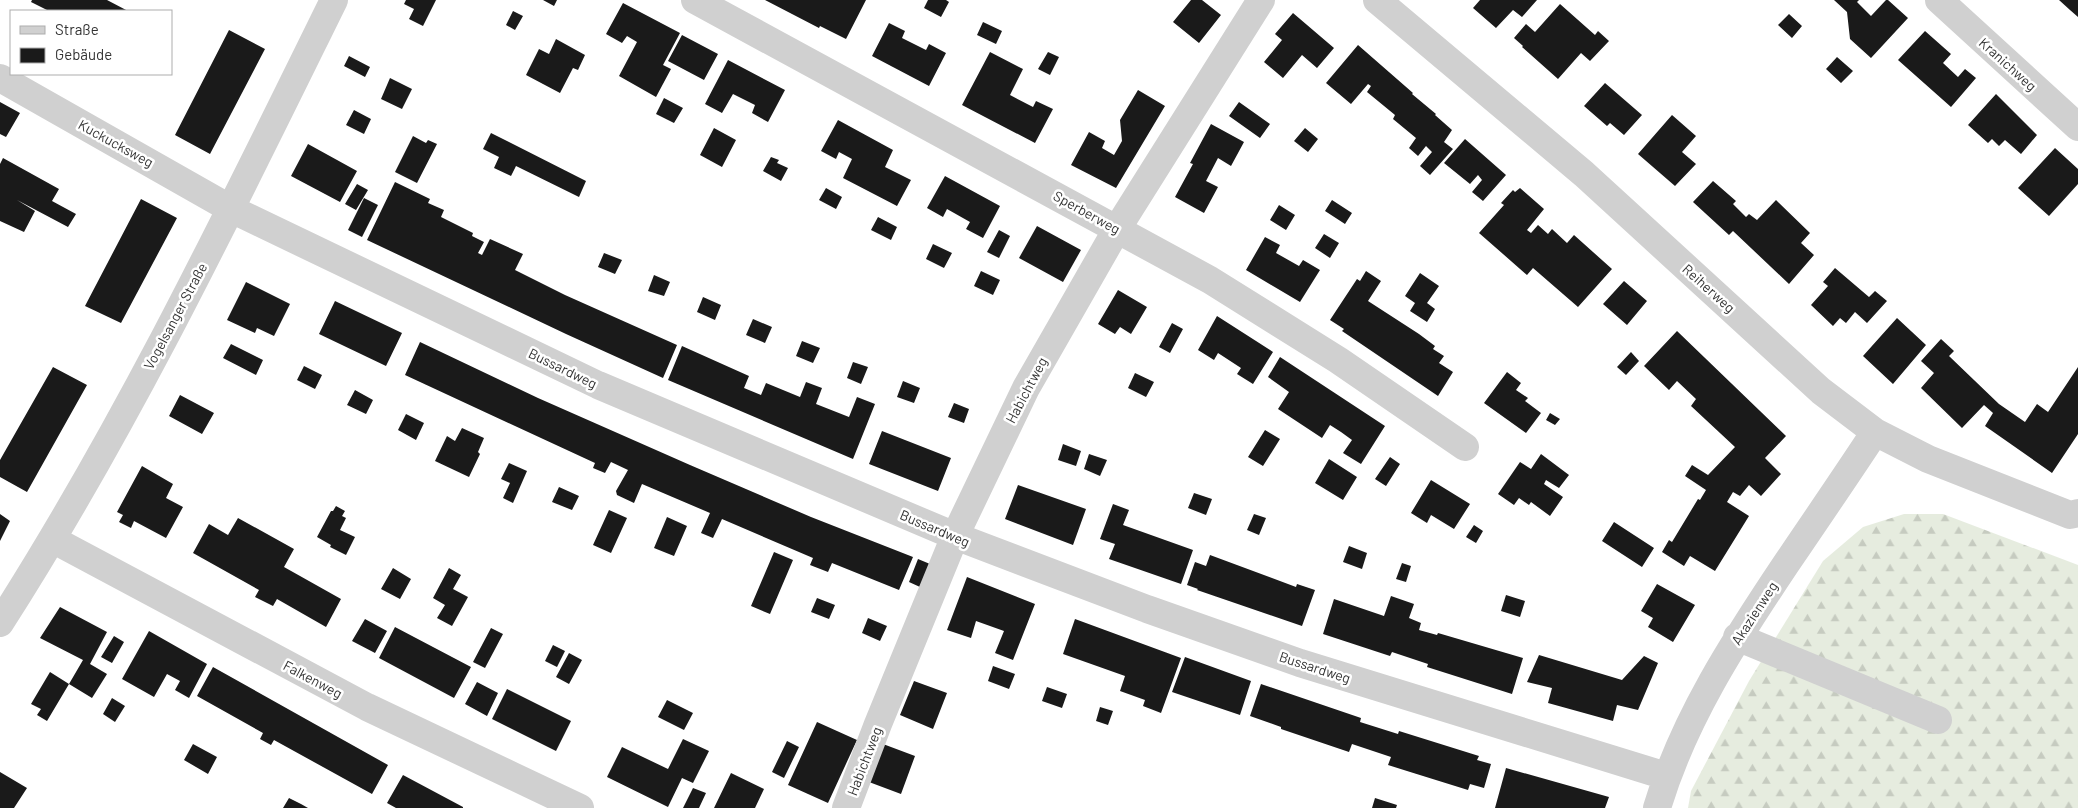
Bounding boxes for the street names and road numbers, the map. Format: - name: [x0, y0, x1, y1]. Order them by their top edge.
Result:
- street label: Kranichweg: [1976, 34, 2040, 94]
- street label: Kuckucksweg: [75, 115, 157, 171]
- street label: Sperberweg: [1051, 187, 1123, 237]
- street label: Vogelsanger Straße: [140, 260, 210, 372]
- street label: Reiherweg: [1679, 260, 1739, 316]
- street label: Bussardweg: [526, 344, 600, 392]
- street label: Habichtweg: [1002, 354, 1050, 426]
- street label: Bussardweg: [898, 506, 972, 550]
- street label: Akazienweg: [1727, 578, 1781, 648]
- street label: Bussardweg: [1277, 647, 1353, 687]
- street label: Falkenweg: [281, 656, 345, 702]
- street label: Habichtweg: [843, 724, 885, 798]

